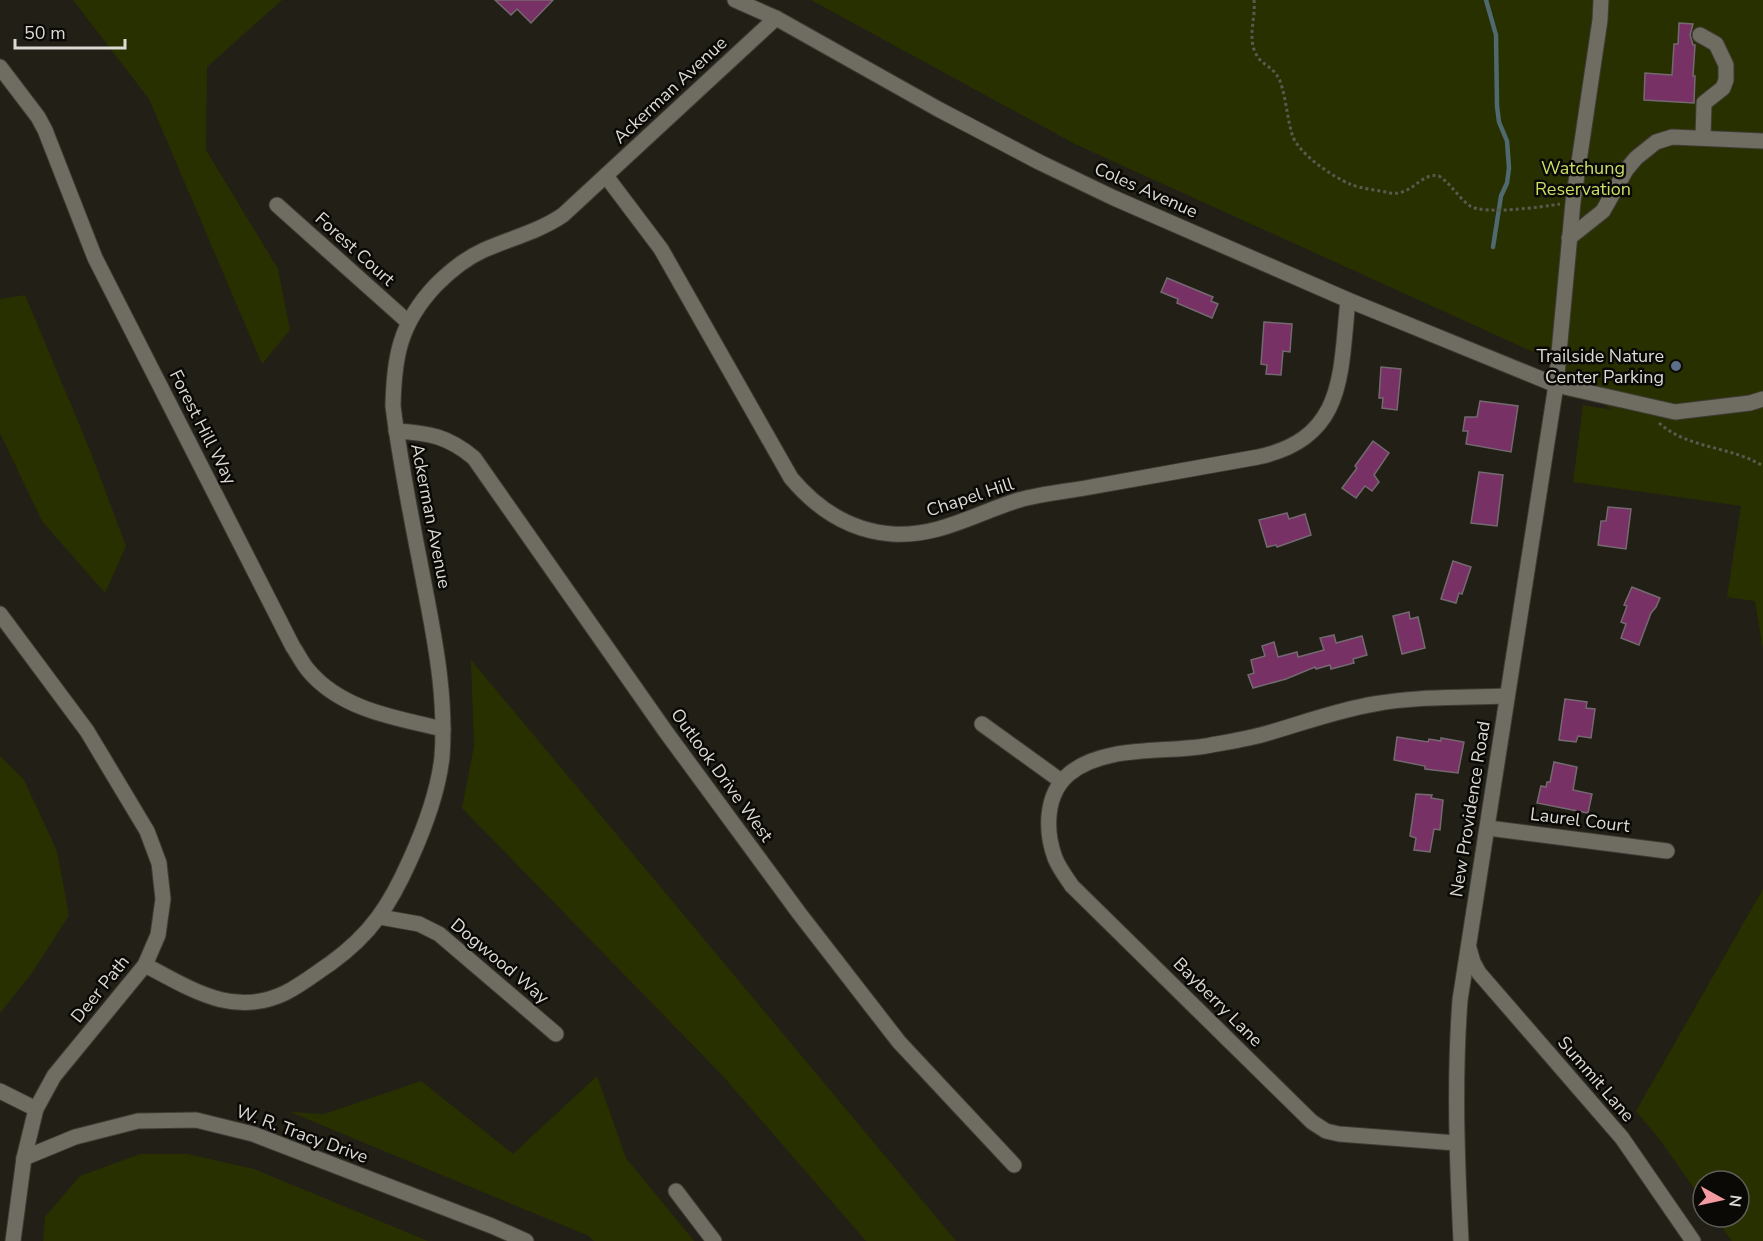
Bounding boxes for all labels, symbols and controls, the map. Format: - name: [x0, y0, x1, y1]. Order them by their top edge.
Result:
- scale bar: [15, 12, 124, 50]
- text: 50 m: [24, 21, 66, 45]
- street label: Ackerman Avenue: [608, 31, 732, 149]
- street label: Coles Avenue: [1090, 156, 1202, 224]
- park label: Watchung Reservation: [1535, 156, 1631, 201]
- street label: Forest Court: [310, 207, 401, 292]
- place label: Trailside Nature Center Parking: [1537, 344, 1664, 389]
- marker: Trailside Nature Center Parking: [1669, 359, 1683, 373]
- street label: Forest Hill Way: [164, 366, 243, 489]
- street label: Ackerman Avenue: [405, 441, 457, 591]
- street label: Chapel Hill: [923, 471, 1017, 522]
- street label: Outlook Drive West: [665, 703, 779, 847]
- street label: New Providence Road: [1444, 719, 1496, 899]
- street label: Laurel Court: [1529, 802, 1632, 838]
- street label: Dogwood Way: [446, 913, 555, 1010]
- street label: Deer Path: [65, 950, 135, 1028]
- street label: Bayberry Lane: [1168, 952, 1268, 1052]
- street label: Summit Lane: [1552, 1031, 1640, 1127]
- street label: W. R. Tracy Drive: [233, 1099, 371, 1169]
- north arrow: [1691, 1169, 1751, 1229]
- text: N: [1723, 1193, 1747, 1208]

